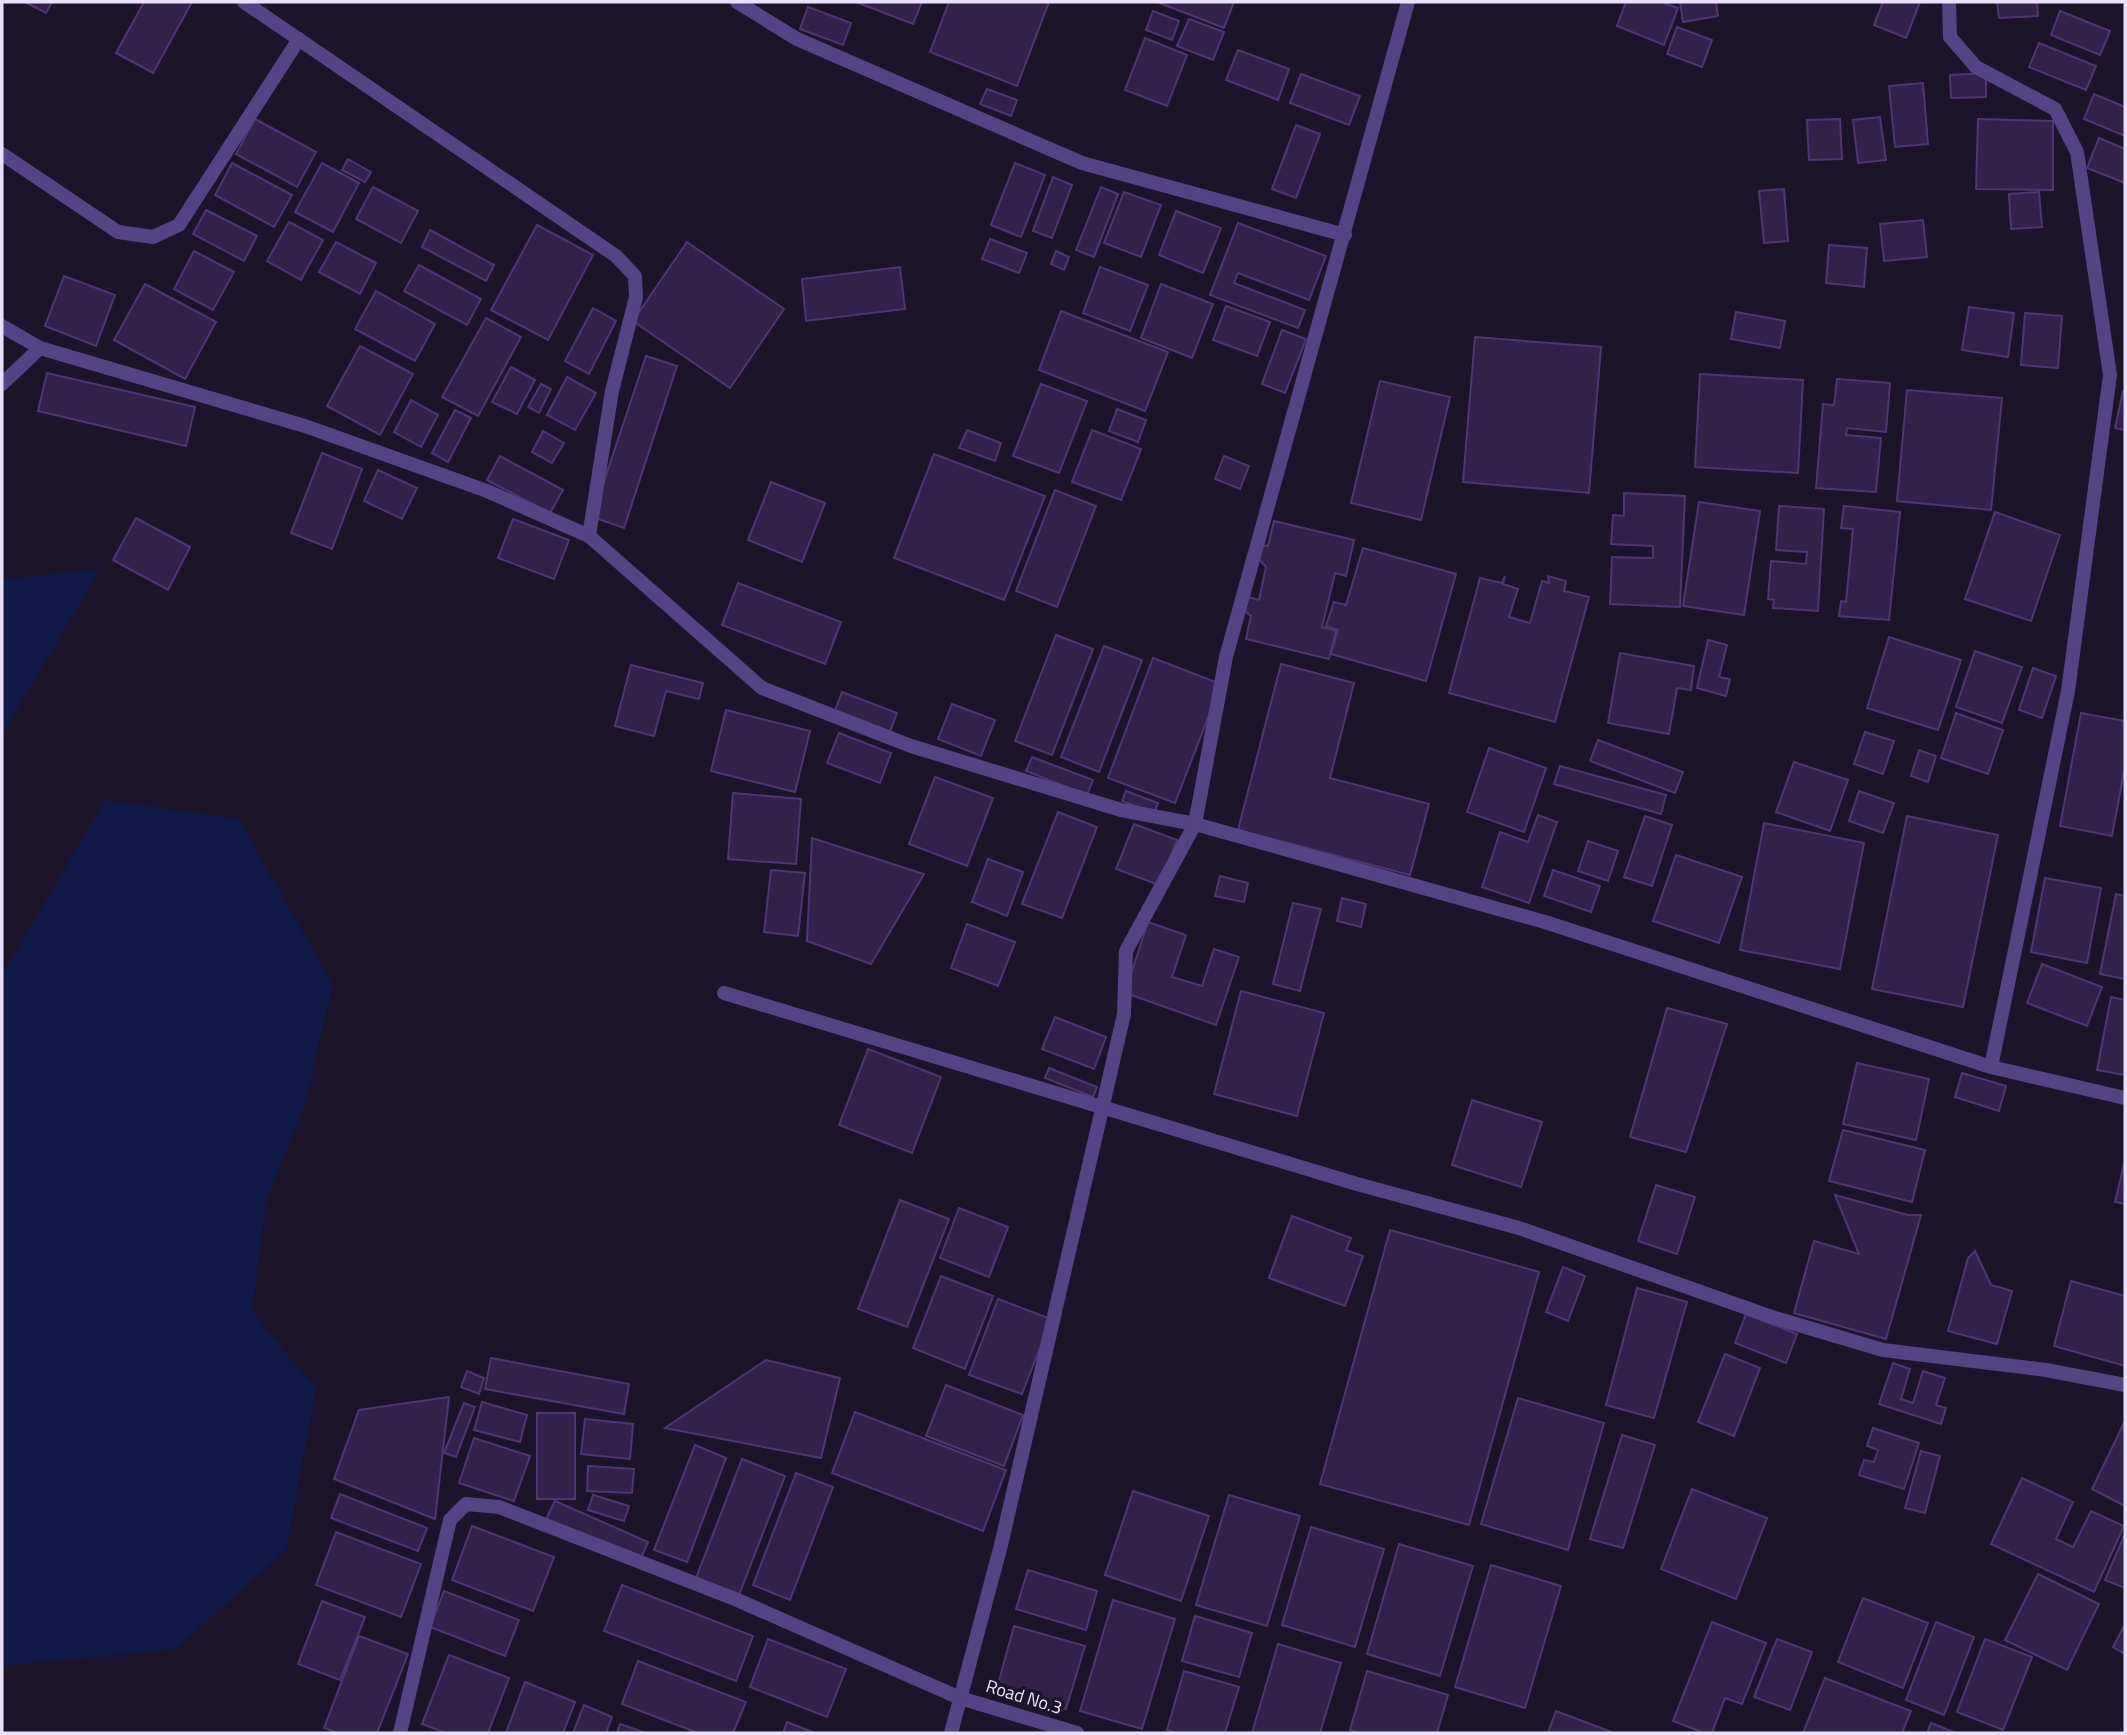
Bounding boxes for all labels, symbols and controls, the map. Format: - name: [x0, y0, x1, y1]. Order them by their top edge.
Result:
- street label: Road No.3: [983, 1672, 1066, 1721]

